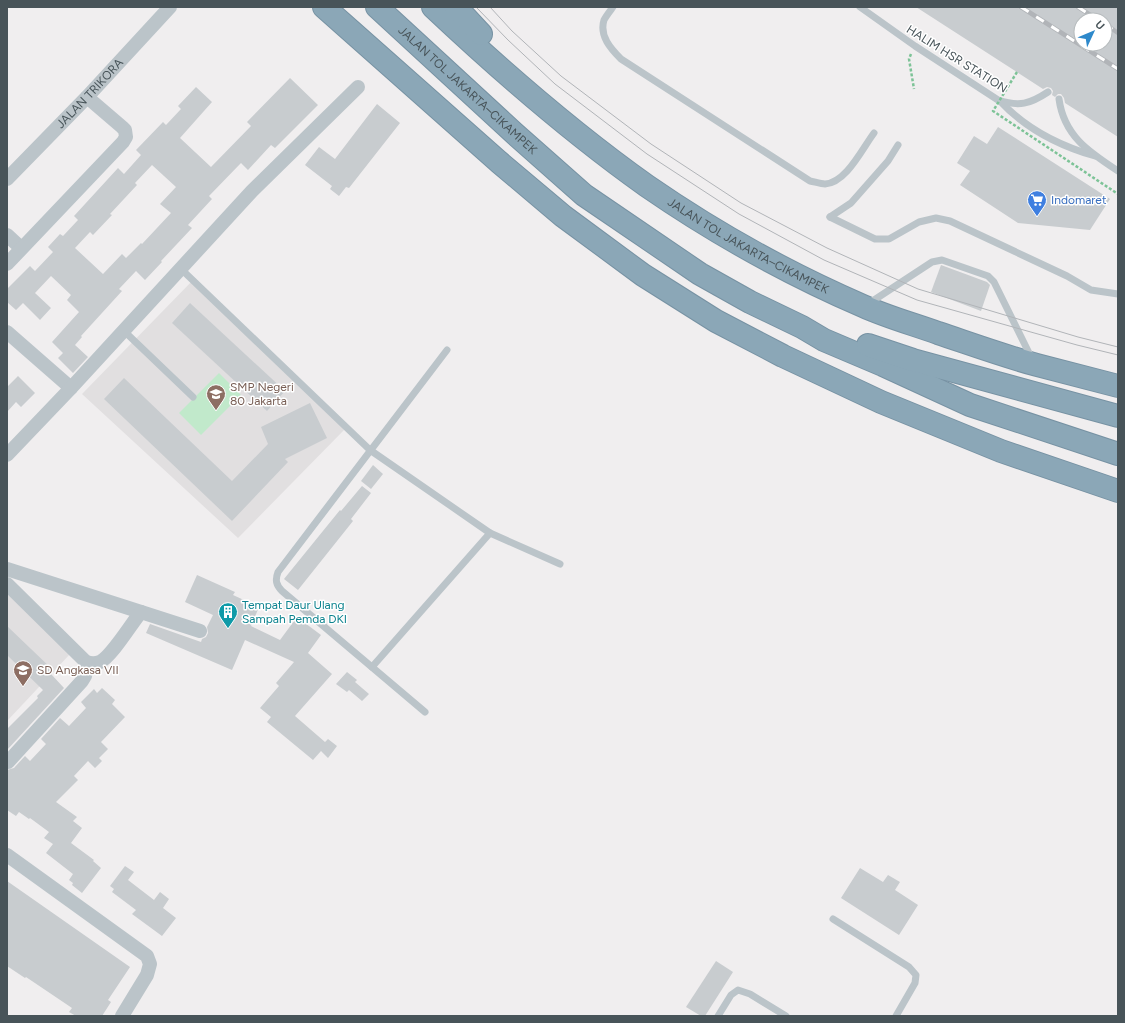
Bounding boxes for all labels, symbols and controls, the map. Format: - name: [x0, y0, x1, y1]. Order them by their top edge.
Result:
- north arrow: [1073, 12, 1113, 52]
- text: U: [1092, 18, 1107, 33]
- street label: HALIM HSR STATION: [904, 22, 1010, 96]
- street label: JALAN TOL JAKARTA–CIKAMPEK: [396, 23, 540, 157]
- street label: JALAN TRIKORA: [53, 56, 126, 131]
- supermarket icon: Indomaret: [1026, 189, 1048, 217]
- place label: Indomaret: [1051, 193, 1107, 207]
- street label: JALAN TOL JAKARTA–CIKAMPEK: [665, 195, 832, 297]
- place label: SMP Negeri 80 Jakarta: [230, 380, 294, 408]
- school or university icon: SMP Negeri 80 Jakarta: [205, 383, 227, 411]
- place label: Tempat Daur Ulang Sampah Pemda DKI: [242, 598, 347, 626]
- building icon: Tempat Daur Ulang Sampah Pemda DKI: [217, 601, 239, 629]
- school or university icon: SD Angkasa VII: [12, 659, 34, 687]
- place label: SD Angkasa VII: [37, 663, 119, 677]

